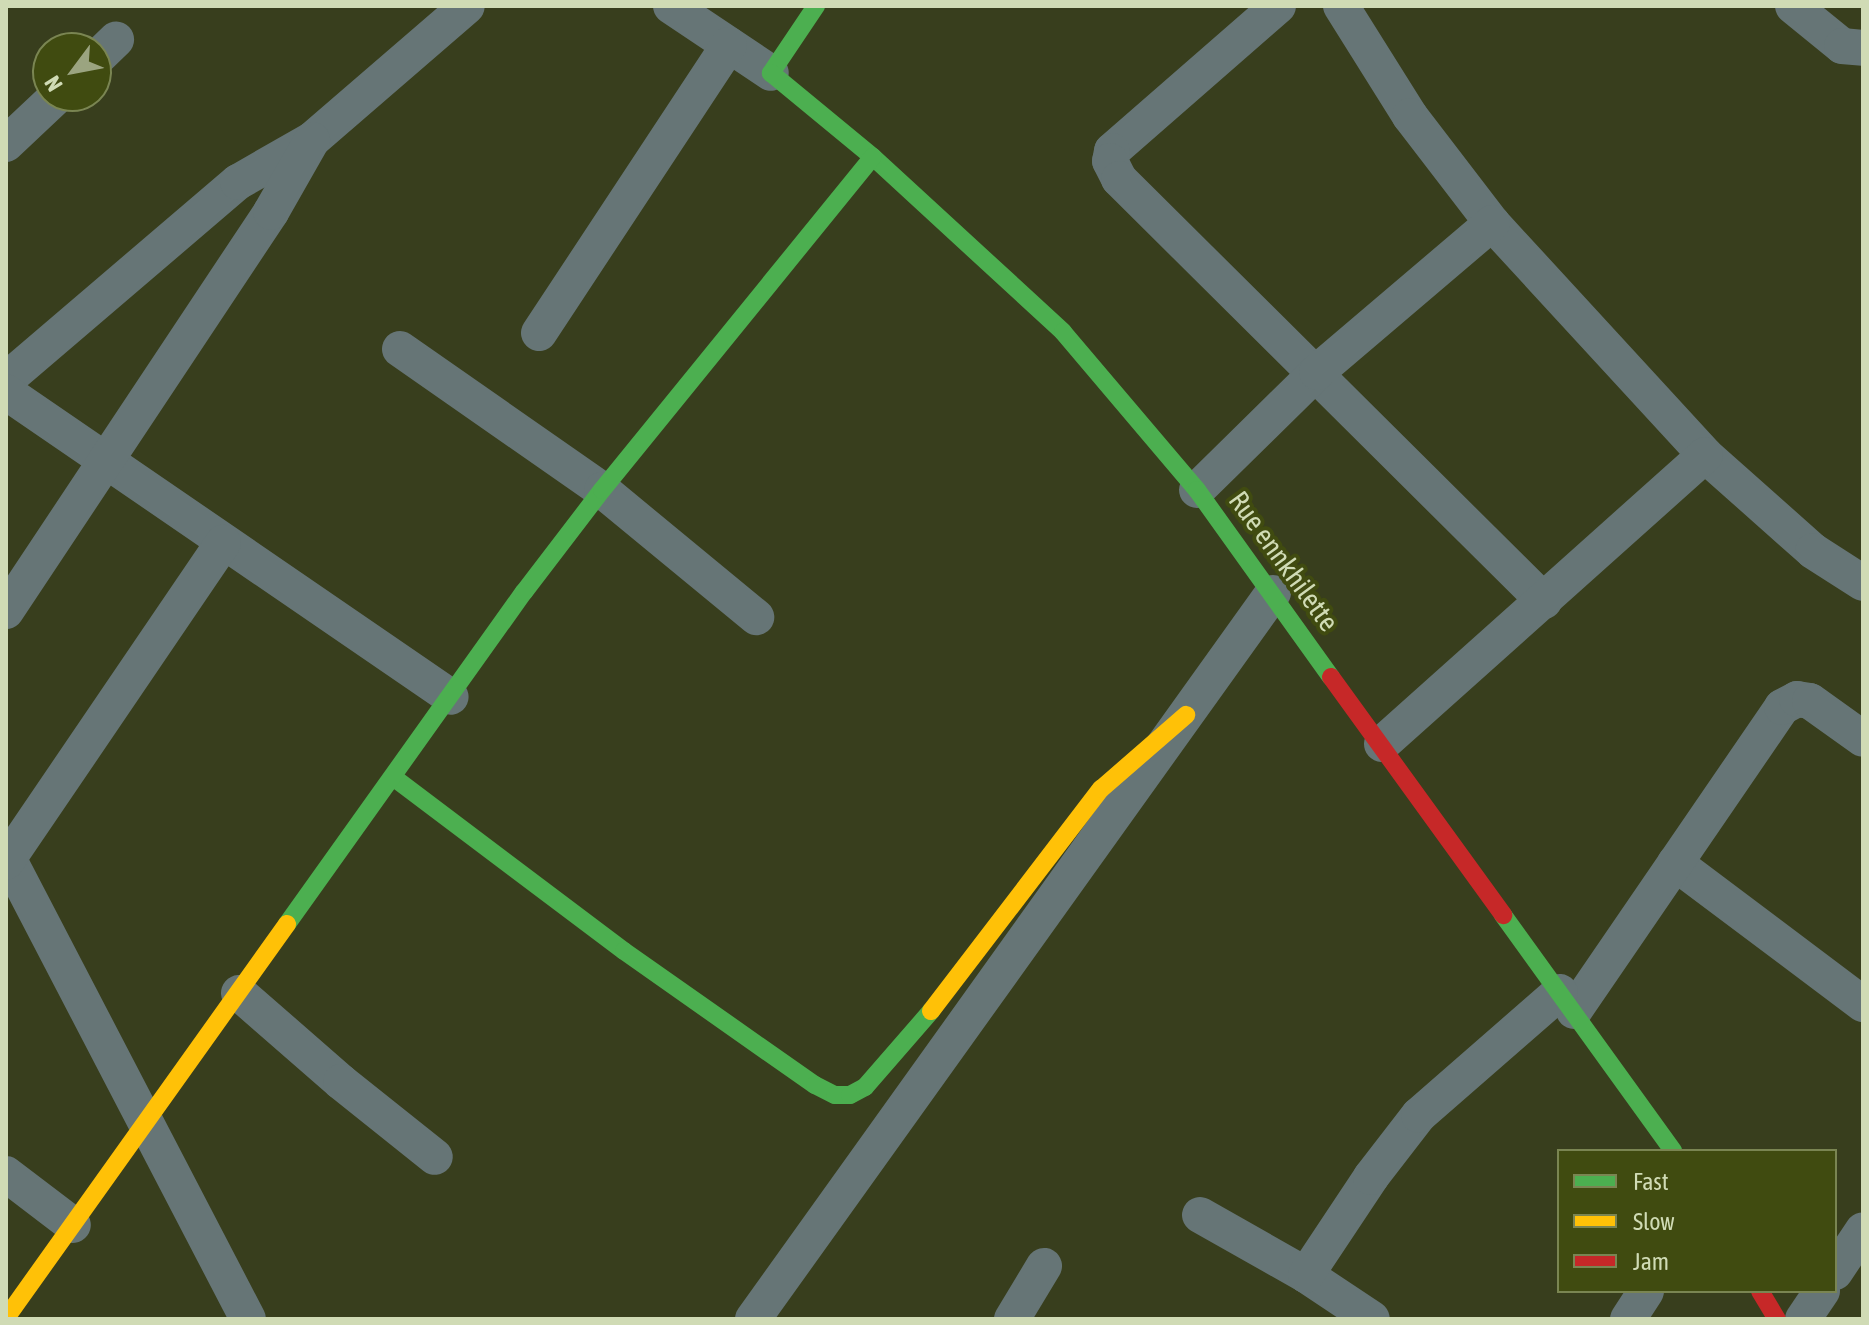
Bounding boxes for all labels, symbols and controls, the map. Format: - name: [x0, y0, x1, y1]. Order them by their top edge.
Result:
- north arrow: [32, 32, 112, 112]
- text: N: [39, 71, 68, 96]
- street label: Rue ennkhilette: [1222, 485, 1346, 637]
- legend: [1557, 1149, 1837, 1293]
- text: Fast: [1633, 1168, 1669, 1195]
- text: Slow: [1633, 1208, 1675, 1235]
- text: Jam: [1633, 1248, 1669, 1275]

